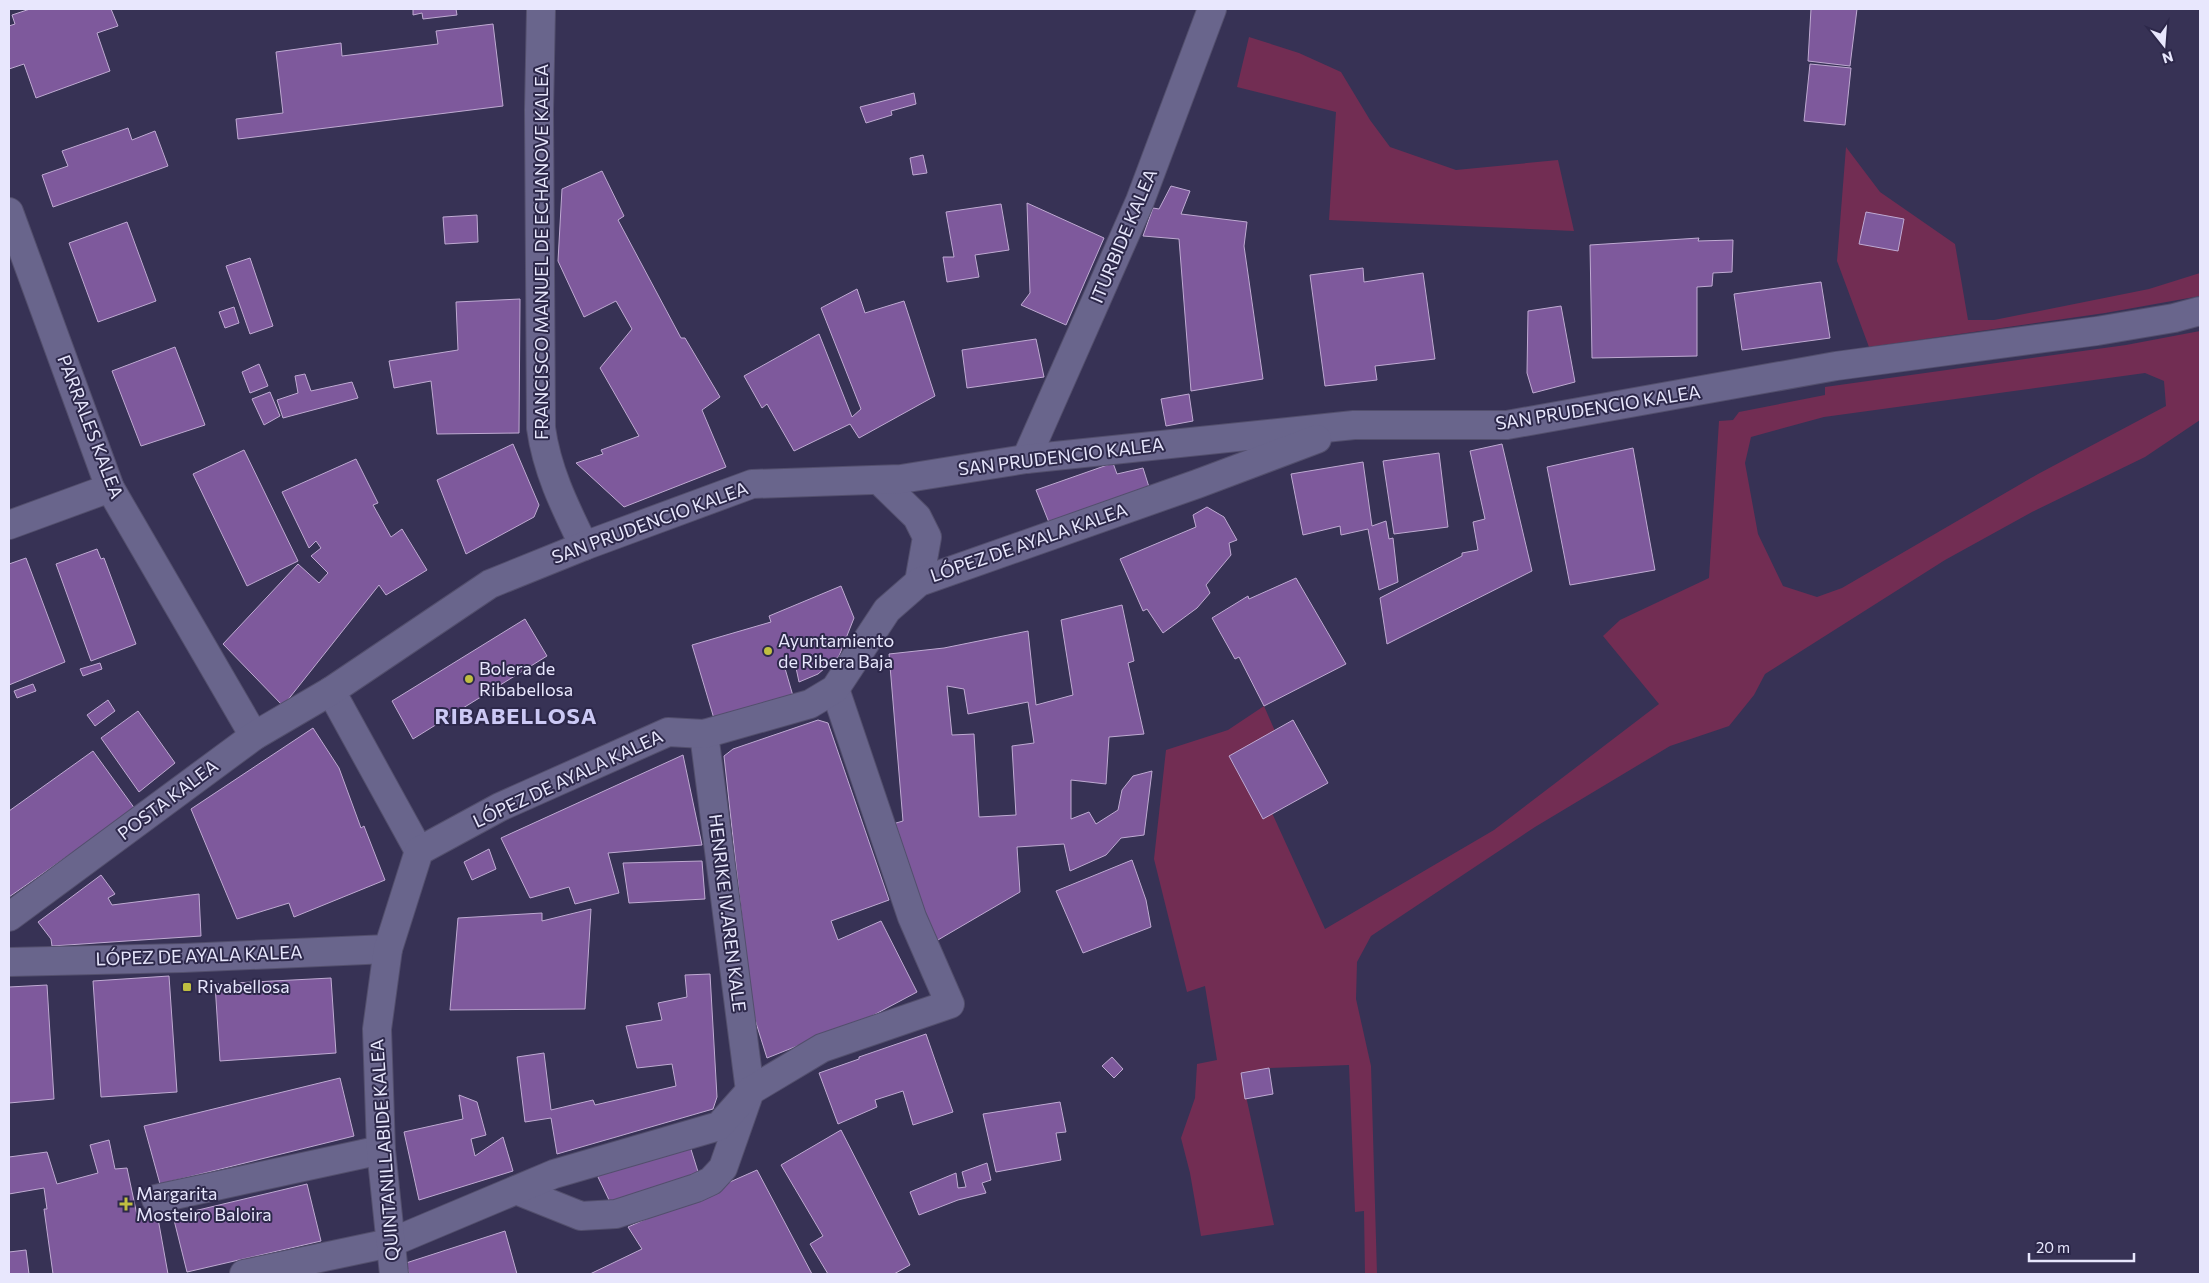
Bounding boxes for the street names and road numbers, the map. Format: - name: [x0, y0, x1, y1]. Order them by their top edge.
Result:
- street label: FRANCISCO MANUEL DE ECHANOVE KALEA: [530, 64, 552, 440]
- street label: ITURBIDE KALEA: [1085, 165, 1161, 306]
- street label: PARRALES KALEA: [53, 352, 128, 502]
- street label: SAN PRUDENCIO KALEA: [1494, 380, 1702, 434]
- street label: SAN PRUDENCIO KALEA: [957, 432, 1165, 480]
- street label: SAN PRUDENCIO KALEA: [549, 476, 751, 568]
- street label: LÓPEZ DE AYALA KALEA: [927, 498, 1130, 586]
- street label: LÓPEZ DE AYALA KALEA: [469, 724, 666, 832]
- street label: POSTA KALEA: [113, 754, 222, 844]
- street label: HENRIKE IV.AREN KALE: [705, 813, 751, 1013]
- street label: LÓPEZ DE AYALA KALEA: [95, 940, 303, 970]
- street label: QUINTANILLABIDE KALEA: [365, 1038, 403, 1262]

